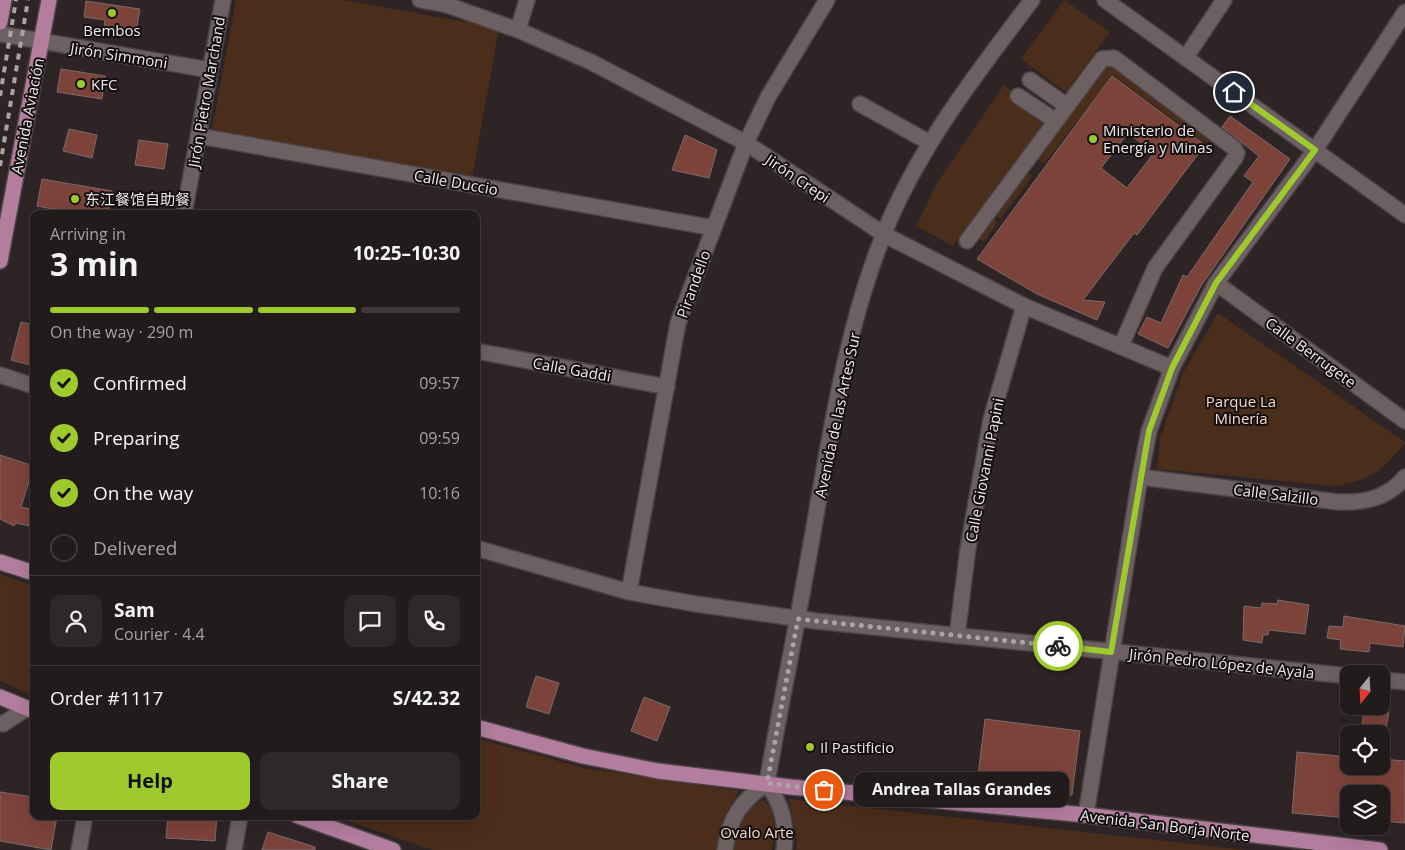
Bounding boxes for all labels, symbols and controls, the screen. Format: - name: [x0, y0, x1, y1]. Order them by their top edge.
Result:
- marker: Bembos: [106, 7, 118, 19]
- street label: Jirón Pietro Marchand: [183, 15, 229, 171]
- place label: Bembos: [83, 20, 141, 40]
- street label: Jirón Simmoni: [67, 37, 169, 73]
- street label: Avenida Aviación: [6, 56, 48, 176]
- pin: [1213, 71, 1255, 113]
- place label: KFC: [91, 74, 117, 94]
- marker: KFC: [75, 78, 87, 90]
- icon: home: [1220, 78, 1248, 106]
- place label: Ministerio de Energía y Minas: [1103, 120, 1213, 157]
- marker: Ministerio de Energía y Minas: [1087, 133, 1099, 145]
- street label: Jirón Crepi: [760, 148, 834, 207]
- street label: Calle Duccio: [412, 165, 500, 199]
- place label: 东江餐馆自助餐: [85, 189, 190, 209]
- marker: 东江餐馆自助餐: [69, 193, 81, 205]
- text: Arriving in: [50, 223, 126, 245]
- text: 10:25–10:30: [353, 240, 460, 266]
- text: 3 min: [50, 242, 139, 285]
- street label: Pirandello: [672, 247, 714, 321]
- street label: Calle Berrugete: [1262, 312, 1360, 392]
- text: On the way · 290 m: [50, 321, 193, 343]
- street label: Avenida de las Artes Sur: [810, 331, 864, 499]
- street label: Calle Gaddi: [531, 352, 613, 386]
- icon: check: [50, 369, 78, 397]
- text: Confirmed: [93, 370, 187, 396]
- text: 09:57: [419, 372, 460, 394]
- park label: Parque La Minería: [1206, 391, 1276, 428]
- street label: Calle Giovanni Papini: [960, 396, 1008, 544]
- icon: check: [50, 424, 78, 452]
- text: Preparing: [93, 425, 180, 451]
- text: 09:59: [419, 427, 460, 449]
- icon: check: [50, 479, 78, 507]
- street label: Calle Salzillo: [1232, 479, 1320, 509]
- text: On the way: [93, 480, 193, 506]
- text: 10:16: [419, 482, 460, 504]
- text: Delivered: [93, 535, 177, 561]
- button: person: [50, 595, 102, 647]
- button: chat: [344, 595, 396, 647]
- button: phone: [408, 595, 460, 647]
- text: Sam: [114, 597, 155, 623]
- courier: [1033, 621, 1083, 671]
- text: Courier · 4.4: [114, 623, 205, 645]
- icon: bike: [1044, 632, 1072, 660]
- street label: Jirón Pedro López de Ayala: [1126, 643, 1316, 683]
- north arrow: [1340, 665, 1390, 715]
- map controls: [1340, 665, 1390, 835]
- text: Order #1117: [50, 685, 163, 711]
- text: S/42.32: [393, 685, 460, 711]
- button: locate: [1340, 725, 1390, 775]
- place label: Il Pastificio: [820, 737, 894, 757]
- marker: Il Pastificio: [804, 741, 816, 753]
- button: Help: [50, 752, 250, 810]
- button: Share: [260, 752, 460, 810]
- pin: [803, 769, 845, 811]
- callout: Andrea Tallas Grandes: [854, 772, 1069, 808]
- icon: bag: [810, 776, 838, 804]
- text: Andrea Tallas Grandes: [872, 778, 1051, 800]
- button: layers: [1340, 785, 1390, 835]
- street label: Avenida San Borja Norte: [1079, 805, 1251, 845]
- park label: Ovalo Arte: [720, 822, 794, 842]

